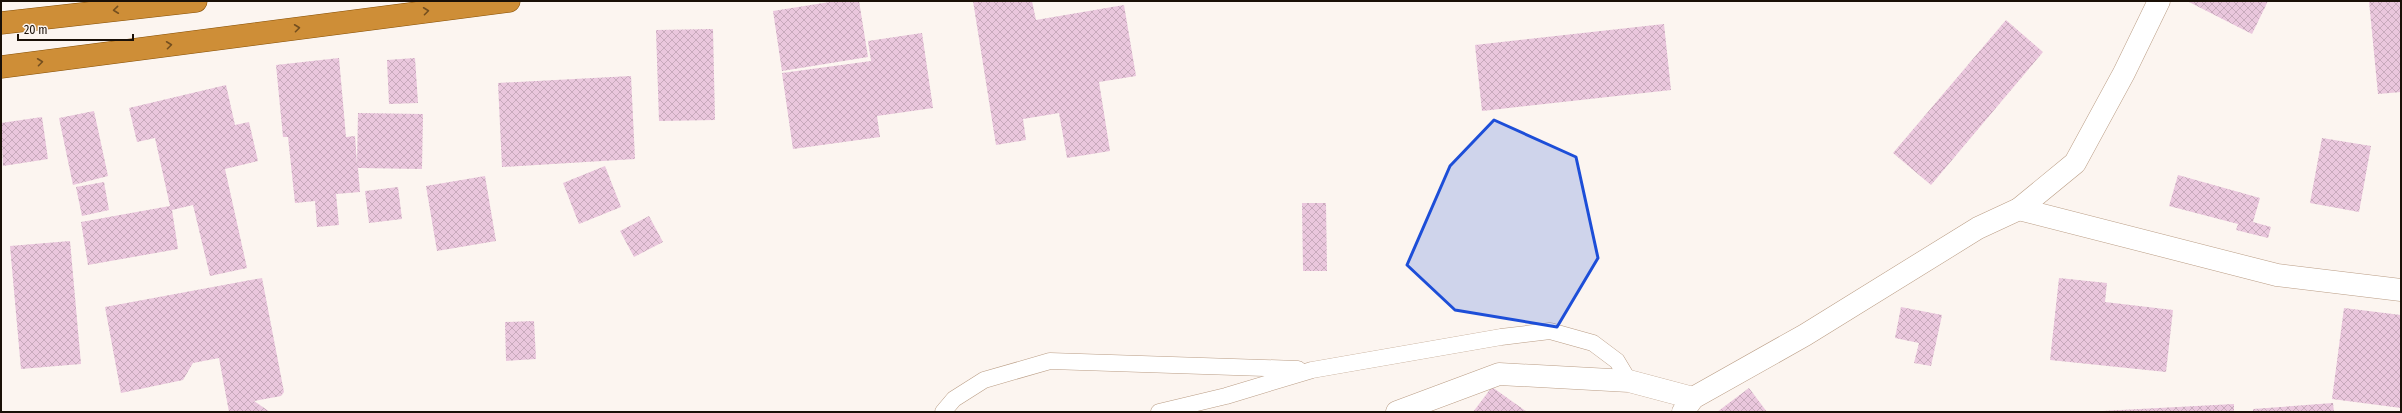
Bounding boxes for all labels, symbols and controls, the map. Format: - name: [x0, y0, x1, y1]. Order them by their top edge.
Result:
- one-way arrow: [113, 5, 119, 14]
- one-way arrow: [423, 7, 429, 16]
- scale bar: [18, 16, 133, 42]
- text: 20 m: [24, 23, 48, 37]
- one-way arrow: [294, 24, 301, 33]
- one-way arrow: [166, 41, 172, 50]
- one-way arrow: [37, 58, 43, 67]

